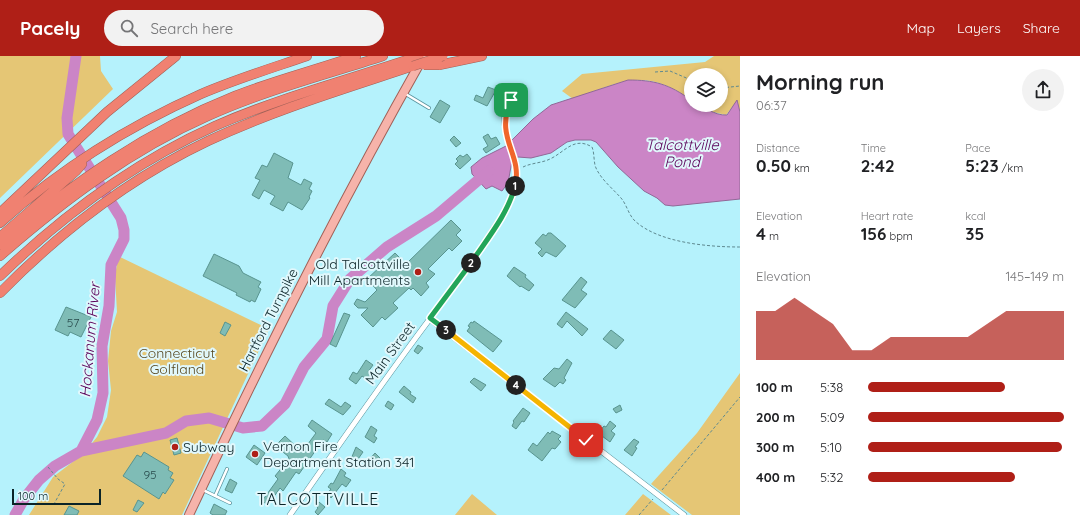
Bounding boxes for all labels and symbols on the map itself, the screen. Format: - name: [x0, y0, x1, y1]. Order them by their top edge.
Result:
- pin: [494, 83, 528, 117]
- water label: Talcottville Pond: [645, 135, 719, 171]
- pin: 1: [505, 176, 525, 196]
- pin: 2: [461, 253, 481, 273]
- place label: Old Talcottville Mill Apartments: [309, 255, 410, 289]
- street label: Hartford Turnpike: [234, 265, 302, 375]
- marker: Old Talcottville Mill Apartments: [413, 267, 423, 277]
- water label: Hockanum River: [75, 280, 104, 398]
- house number: 57: [67, 315, 79, 330]
- street label: Main Street: [361, 318, 419, 388]
- pin: 3: [436, 320, 456, 340]
- park label: Connecticut Golfland: [139, 344, 216, 378]
- pin: 4: [506, 375, 526, 395]
- pin: [569, 423, 603, 457]
- place label: Vernon Fire Department Station 341: [263, 437, 415, 471]
- place label: Subway: [183, 438, 234, 456]
- marker: Subway: [170, 442, 180, 452]
- marker: Vernon Fire Department Station 341: [250, 449, 260, 459]
- house number: 95: [143, 467, 157, 482]
- scale bar: [12, 487, 101, 506]
- district label: TALCOTTVILLE: [257, 489, 379, 509]

